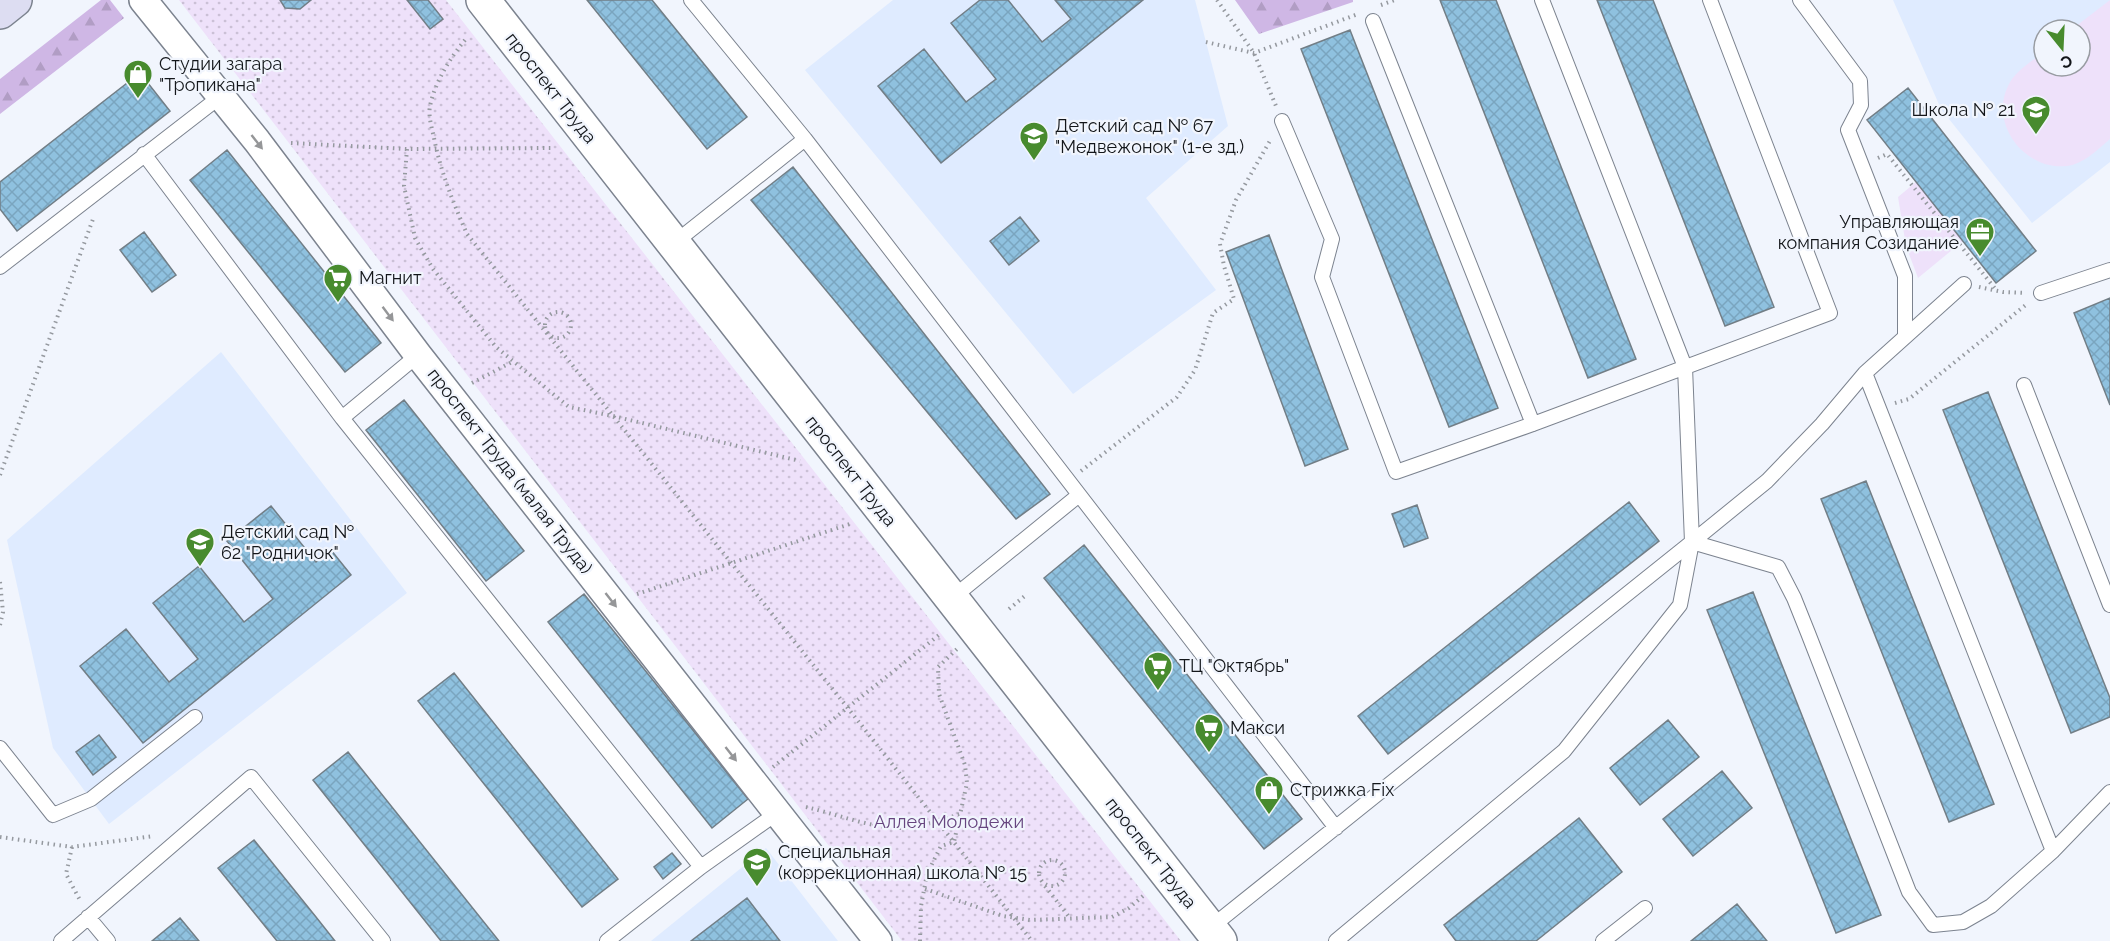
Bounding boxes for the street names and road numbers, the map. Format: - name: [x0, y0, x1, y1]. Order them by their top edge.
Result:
- street label: проспект Труда: [502, 28, 601, 147]
- street label: проспект Труда (малая Труда): [424, 364, 597, 578]
- street label: проспект Труда: [802, 411, 901, 530]
- street label: проспект Труда: [1102, 793, 1201, 912]

